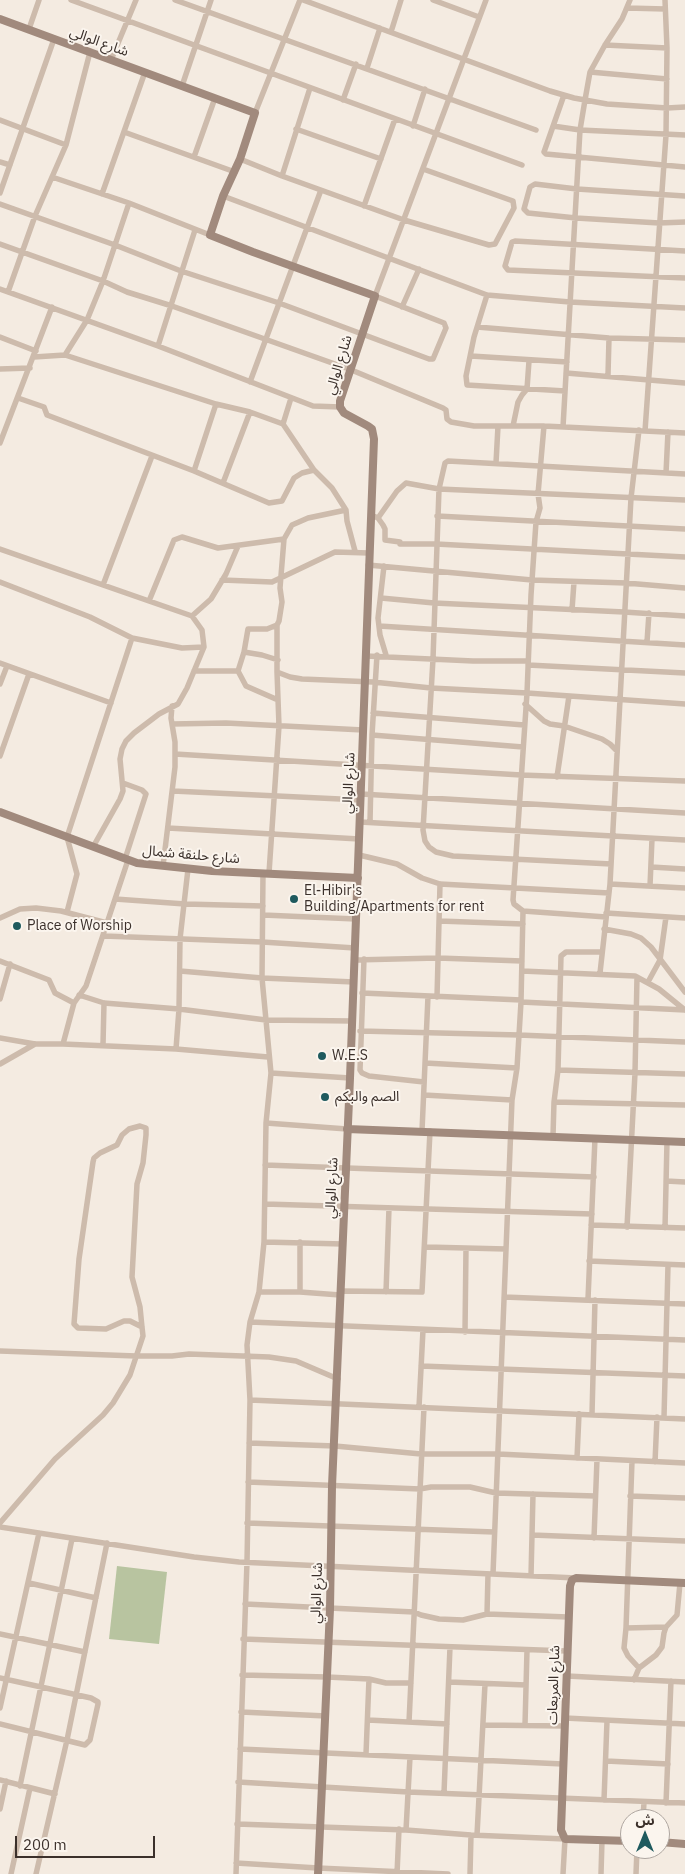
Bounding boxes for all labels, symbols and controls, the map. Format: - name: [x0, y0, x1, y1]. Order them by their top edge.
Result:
- street label: شارع الوالي: [67, 24, 131, 60]
- street label: شارع الوالي: [322, 333, 356, 397]
- street label: شارع الوالي: [339, 752, 359, 814]
- street label: شارع حلنقة شمال: [142, 842, 240, 868]
- place label: El-Hibir's Building/Apartments for rent: [304, 883, 484, 916]
- marker: El-Hibir's Building/Apartments for rent: [288, 893, 300, 905]
- place label: Place of Worship: [27, 918, 132, 934]
- marker: Place of Worship: [11, 920, 23, 932]
- place label: W.E.S: [332, 1048, 368, 1064]
- marker: W.E.S: [316, 1050, 328, 1062]
- place label: الصم والبكم: [335, 1089, 399, 1105]
- marker: الصم والبكم: [319, 1091, 331, 1103]
- street label: شارع الوالي: [322, 1157, 342, 1219]
- street label: شارع الوالي: [308, 1562, 326, 1624]
- street label: شارع المربعات: [544, 1645, 564, 1725]
- north arrow: [620, 1809, 670, 1859]
- text: ش: [635, 1811, 655, 1829]
- scale bar: [18, 1826, 158, 1858]
- text: 200 m: [23, 1835, 67, 1854]

